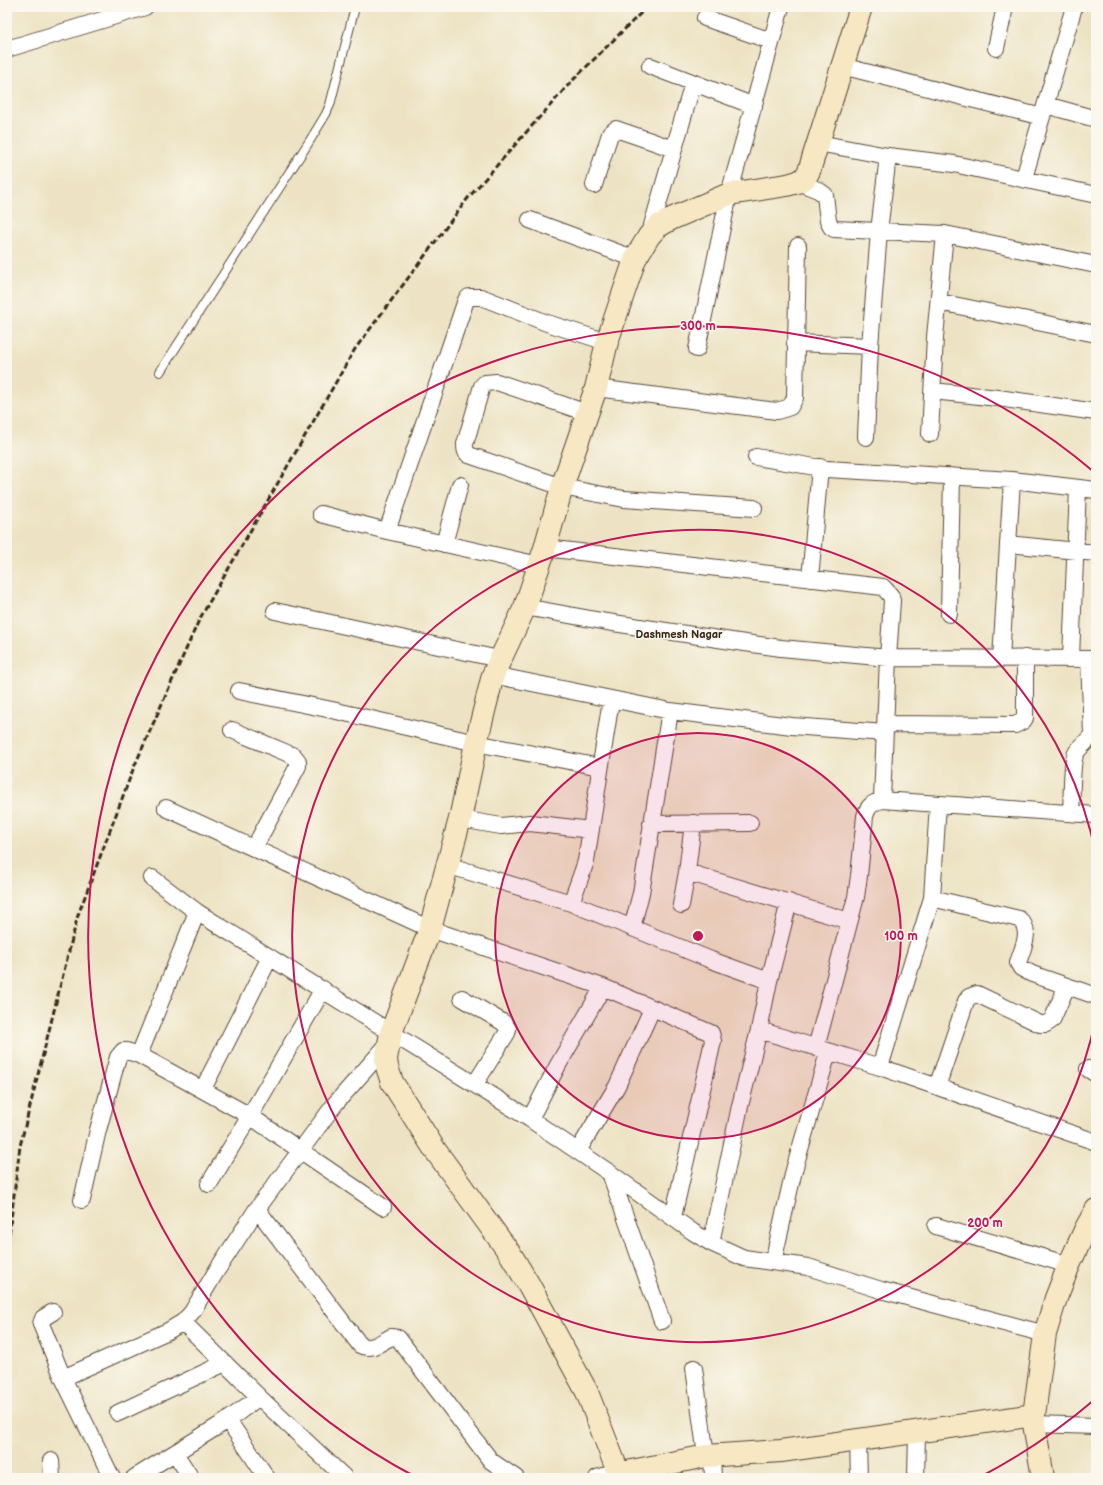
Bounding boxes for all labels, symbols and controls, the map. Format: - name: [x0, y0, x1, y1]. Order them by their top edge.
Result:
- text: 300 m: [680, 319, 716, 334]
- district label: Dashmesh Nagar: [636, 628, 723, 641]
- centre of rings: [691, 929, 705, 943]
- text: 100 m: [884, 929, 918, 944]
- text: 200 m: [967, 1216, 1003, 1231]

